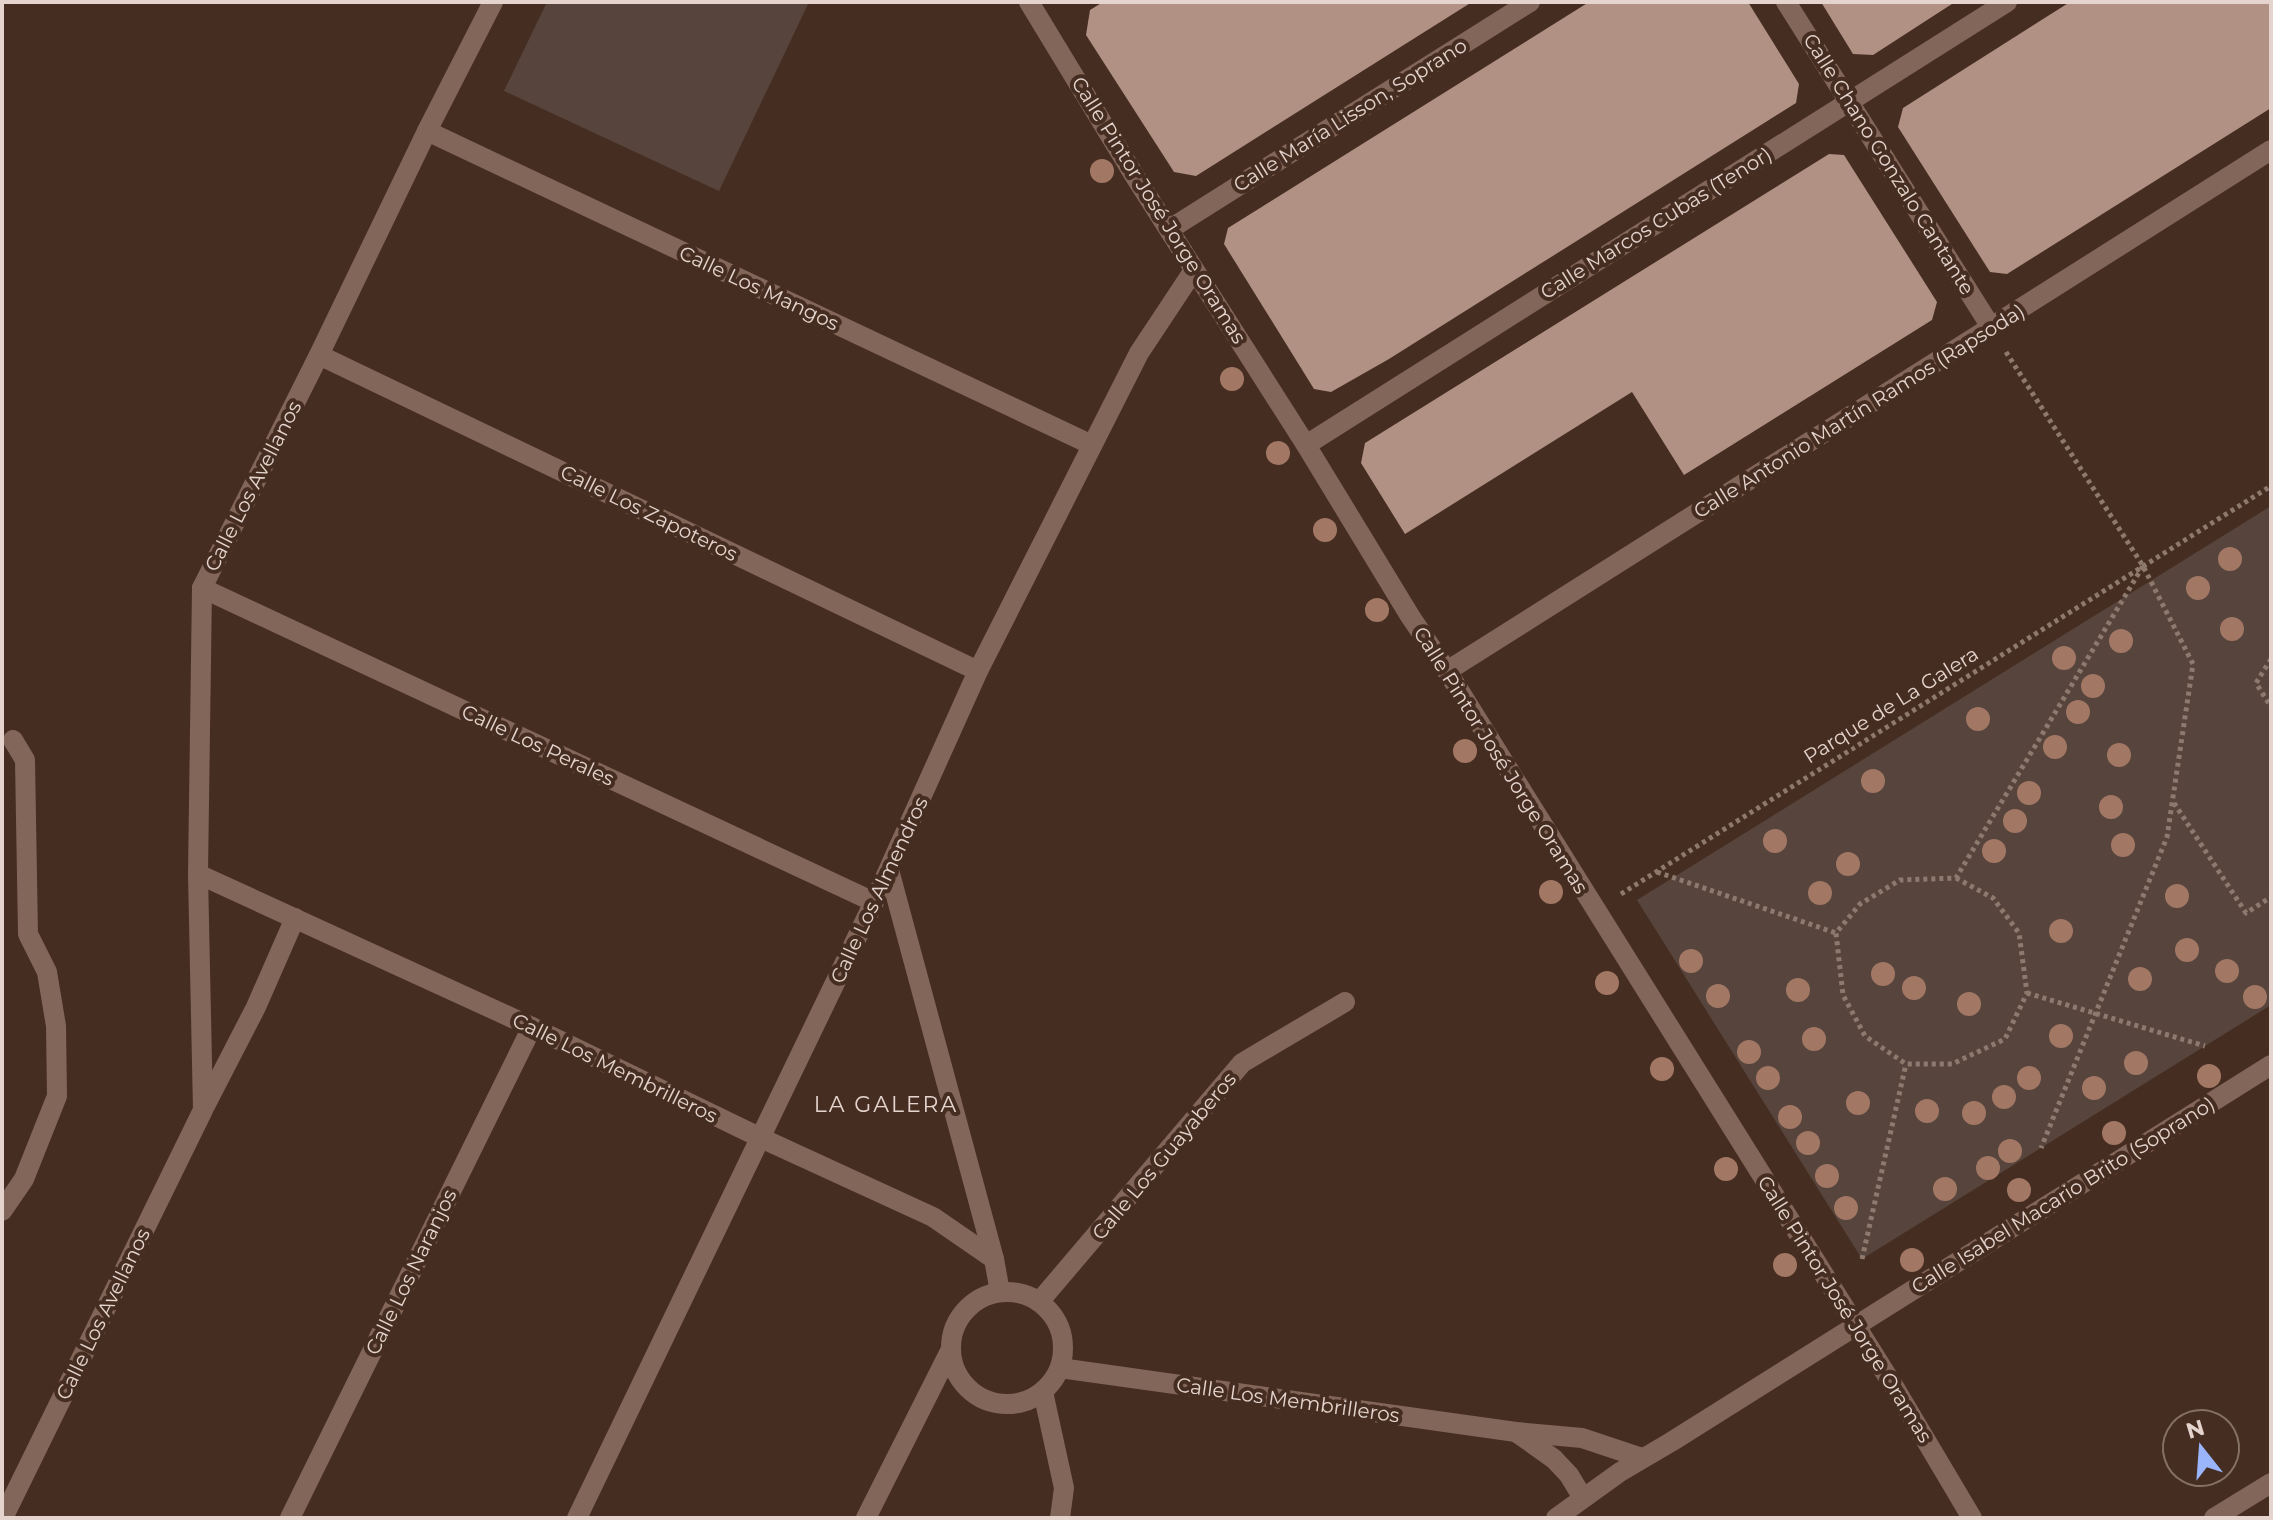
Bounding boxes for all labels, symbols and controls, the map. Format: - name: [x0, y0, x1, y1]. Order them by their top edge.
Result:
- street label: Calle Chano Gonzalo Cantante: [1798, 29, 1980, 299]
- street label: Calle María Lisson, Soprano: [1229, 33, 1471, 197]
- street label: Calle Pintor José Jorge Oramas: [1067, 72, 1252, 348]
- street label: Calle Marcos Cubas (Tenor): [1536, 142, 1776, 304]
- street label: Calle Los Mangos: [675, 240, 843, 336]
- street label: Calle Antonio Martín Ramos (Rapsoda): [1689, 299, 2029, 523]
- street label: Calle Los Avellanos: [200, 397, 306, 575]
- street label: Calle Los Zapoteros: [557, 460, 742, 566]
- street label: Calle Pintor José Jorge Oramas: [1409, 622, 1594, 898]
- street label: Parque de La Galera: [1799, 641, 1983, 769]
- street label: Calle Los Perales: [458, 699, 618, 791]
- street label: Calle Los Almendros: [825, 793, 933, 987]
- street label: Calle Los Membrilleros: [509, 1008, 722, 1128]
- street label: Calle Los Guayaberos: [1087, 1067, 1241, 1245]
- district label: LA GALERA: [814, 1091, 958, 1118]
- street label: Calle Isabel Macario Brito (Soprano): [1907, 1091, 2219, 1299]
- street label: Calle Pintor José Jorge Oramas: [1753, 1171, 1938, 1447]
- street label: Calle Los Naranjos: [360, 1185, 462, 1359]
- street label: Calle Los Avellanos: [51, 1224, 155, 1404]
- street label: Calle Los Membrilleros: [1175, 1372, 1401, 1428]
- north arrow: [2161, 1408, 2241, 1488]
- text: N: [2183, 1414, 2208, 1445]

